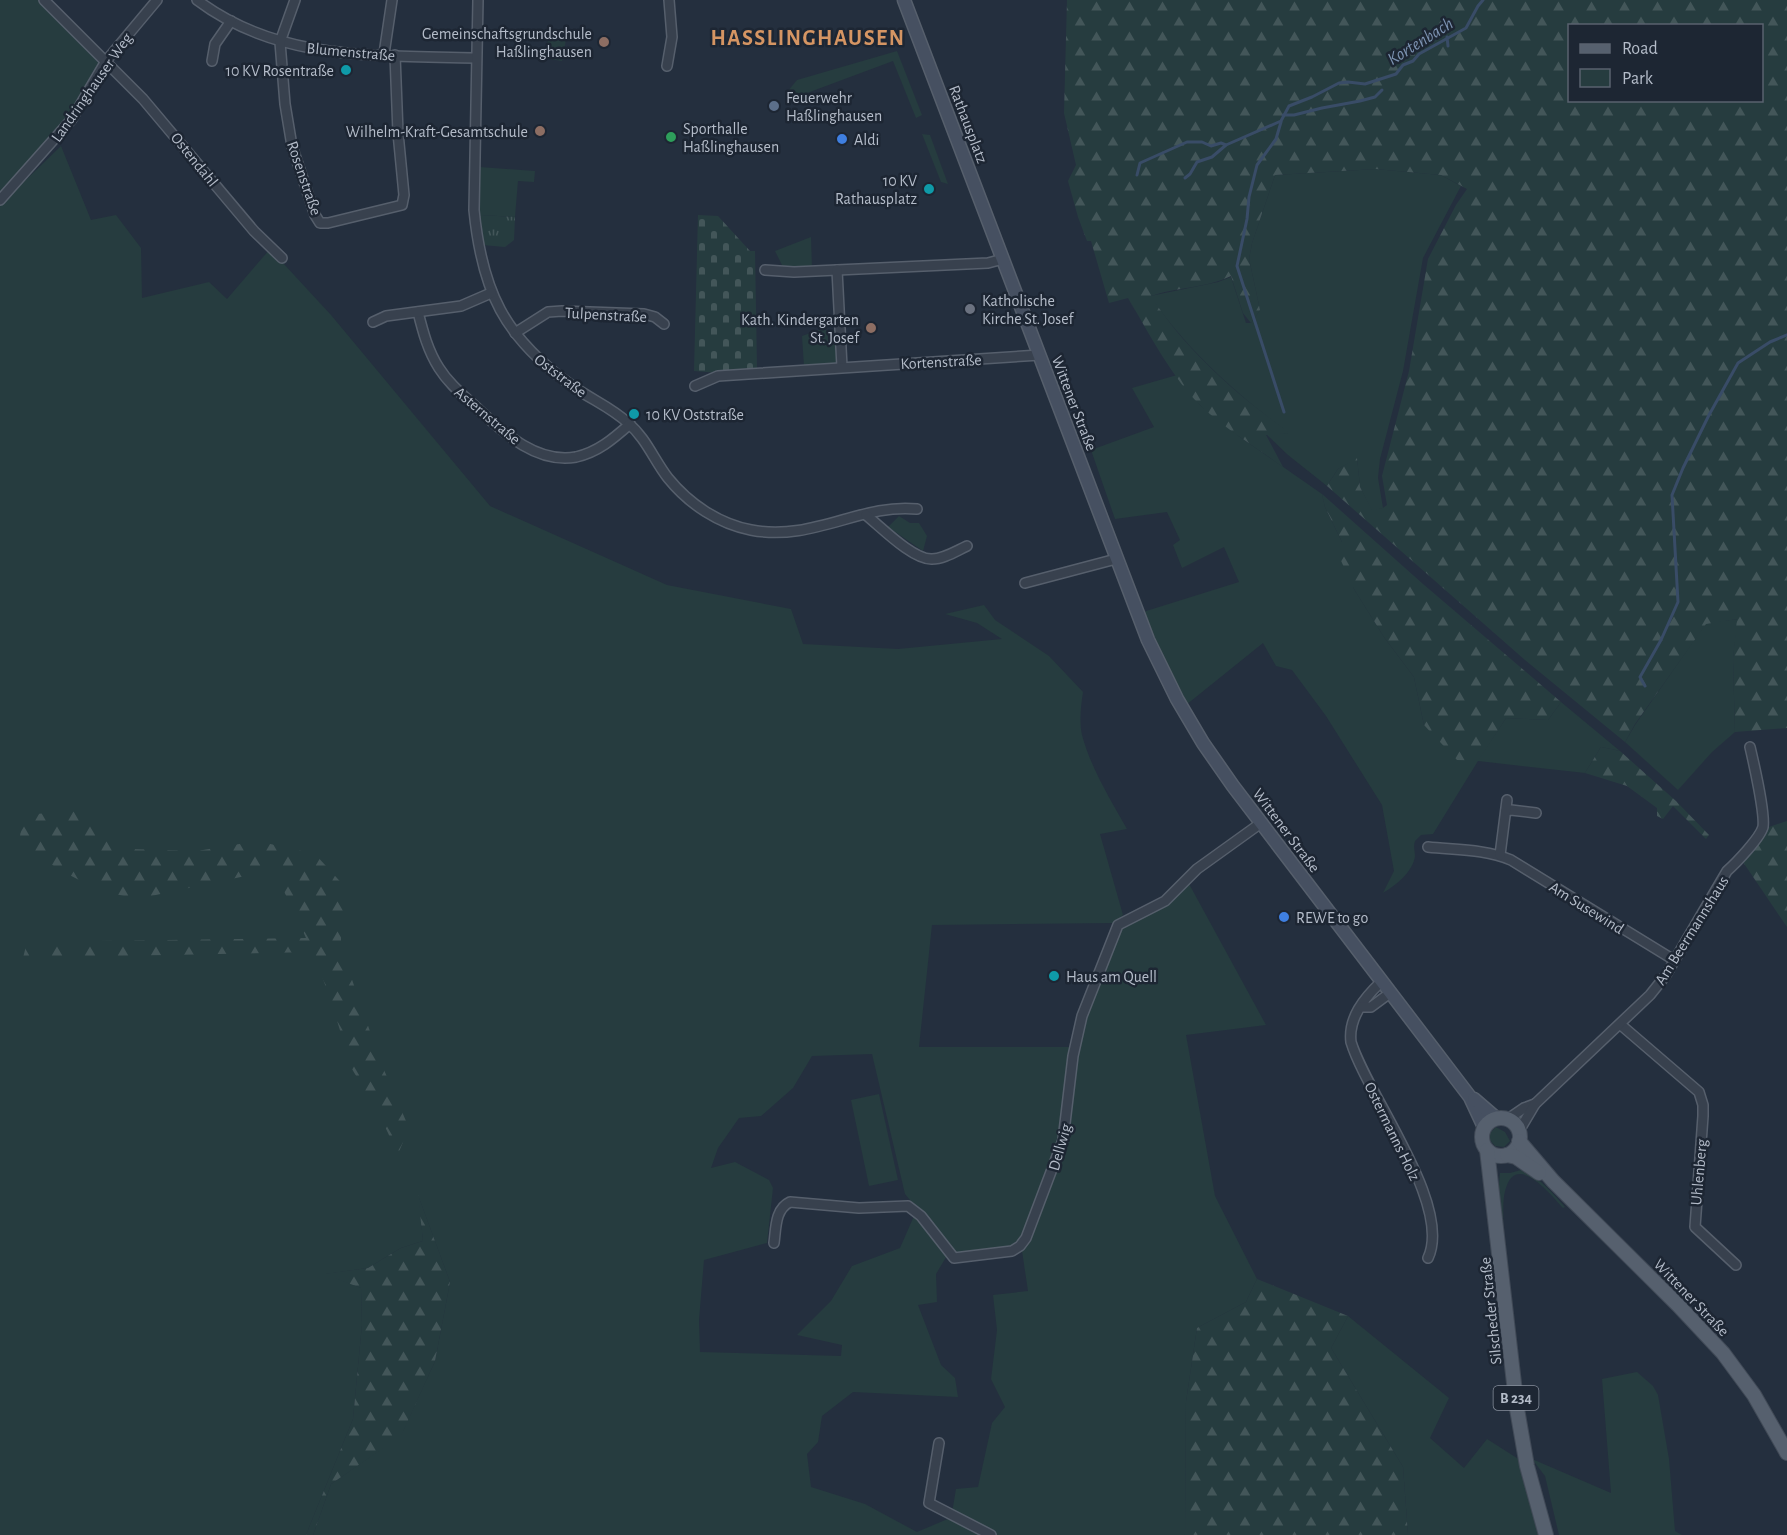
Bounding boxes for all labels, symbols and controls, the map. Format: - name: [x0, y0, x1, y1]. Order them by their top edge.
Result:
- water label: Kortenbach: [1385, 15, 1456, 69]
- legend: [1568, 24, 1763, 102]
- place label: Gemeinschaftsgrundschule Haßlinghausen: [422, 26, 592, 60]
- district label: HASSLINGHAUSEN: [710, 27, 906, 49]
- street label: Landringhauser Weg: [48, 30, 136, 145]
- marker: Gemeinschaftsgrundschule Haßlinghausen: [597, 35, 611, 49]
- street label: Blumenstraße: [306, 40, 396, 64]
- text: Road: [1622, 40, 1658, 58]
- place label: 10 KV Rosentraße: [226, 63, 334, 79]
- marker: 10 KV Rosentraße: [339, 63, 353, 77]
- text: Park: [1622, 70, 1654, 88]
- street label: Rathausplatz: [946, 83, 990, 166]
- place label: Feuerwehr Haßlinghausen: [786, 90, 882, 124]
- marker: Feuerwehr Haßlinghausen: [767, 99, 781, 113]
- place label: Sporthalle Haßlinghausen: [683, 121, 779, 155]
- place label: Wilhelm-Kraft-Gesamtschule: [346, 124, 528, 140]
- marker: Wilhelm-Kraft-Gesamtschule: [533, 124, 547, 138]
- street label: Ostendahl: [168, 130, 221, 190]
- marker: Sporthalle Haßlinghausen: [664, 130, 678, 144]
- marker: Aldi: [835, 132, 849, 146]
- place label: Aldi: [854, 132, 879, 148]
- street label: Rosenstraße: [284, 139, 324, 218]
- place label: 10 KV Rathausplatz: [835, 173, 917, 207]
- marker: 10 KV Rathausplatz: [922, 182, 936, 196]
- place label: Katholische Kirche St. Josef: [982, 293, 1075, 327]
- marker: Katholische Kirche St. Josef: [963, 302, 977, 316]
- street label: Tulpenstraße: [564, 305, 647, 325]
- place label: Kath. Kindergarten St. Josef: [741, 312, 860, 346]
- marker: Kath. Kindergarten St. Josef: [864, 321, 878, 335]
- street label: Oststraße: [531, 351, 590, 401]
- street label: Kortenstraße: [900, 352, 982, 372]
- street label: Wittener Straße: [1049, 354, 1100, 453]
- street label: Asternstraße: [451, 384, 523, 448]
- marker: 10 KV Oststraße: [627, 407, 641, 421]
- place label: 10 KV Oststraße: [646, 407, 744, 423]
- street label: Wittener Straße: [1250, 786, 1323, 875]
- street label: Am Beermannshaus: [1652, 873, 1732, 988]
- street label: Am Susewind: [1546, 879, 1627, 937]
- marker: REWE to go: [1277, 910, 1291, 924]
- place label: REWE to go: [1296, 910, 1368, 926]
- marker: Haus am Quell: [1047, 969, 1061, 983]
- place label: Haus am Quell: [1066, 969, 1157, 986]
- street label: Ostermanns Holz: [1361, 1080, 1423, 1184]
- street label: Dellwig: [1046, 1122, 1074, 1173]
- street label: Uhlenberg: [1688, 1138, 1710, 1206]
- street label: Silscheder Straße: [1477, 1256, 1505, 1365]
- street label: Wittener Straße: [1651, 1256, 1732, 1339]
- road number: B 234: [1494, 1386, 1538, 1410]

